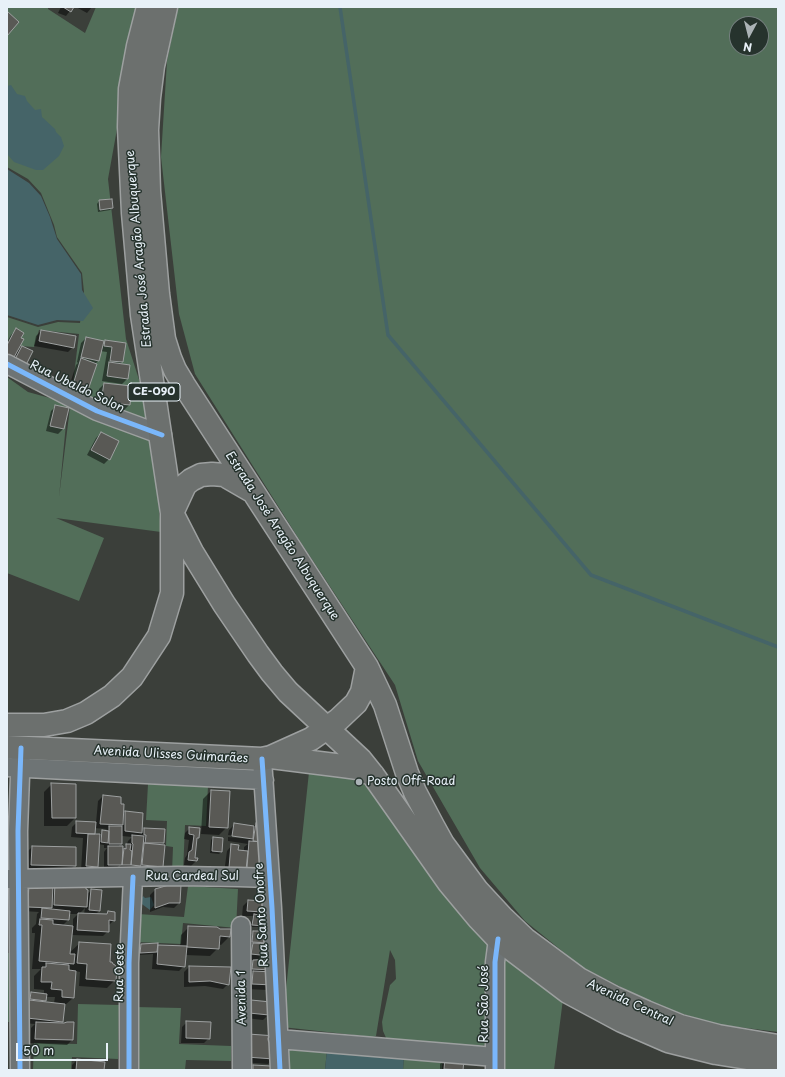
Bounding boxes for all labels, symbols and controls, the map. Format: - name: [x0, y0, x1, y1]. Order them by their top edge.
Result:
- north arrow: [729, 16, 769, 56]
- text: N: [742, 38, 753, 56]
- street label: Estrada José Aragão Albuquerque: [123, 150, 155, 348]
- street label: Rua Ubaldo Solon: [27, 358, 127, 416]
- road number: CE-090: [128, 383, 180, 401]
- street label: Estrada José Aragão Albuquerque: [222, 449, 342, 623]
- street label: Avenida Ulisses Guimarães: [93, 744, 249, 766]
- place label: Posto Off-Road: [367, 775, 455, 789]
- marker: Posto Off-Road: [354, 777, 364, 787]
- street label: Rua Santo Onofre: [252, 863, 272, 967]
- street label: Rua Cardeal Sul: [145, 870, 239, 884]
- street label: Rua Oeste: [112, 944, 128, 1002]
- street label: Rua São José: [478, 965, 492, 1043]
- street label: Avenida 1: [234, 970, 250, 1026]
- street label: Avenida Central: [585, 977, 675, 1029]
- scale bar: [18, 1035, 110, 1061]
- text: 50 m: [23, 1041, 54, 1059]

